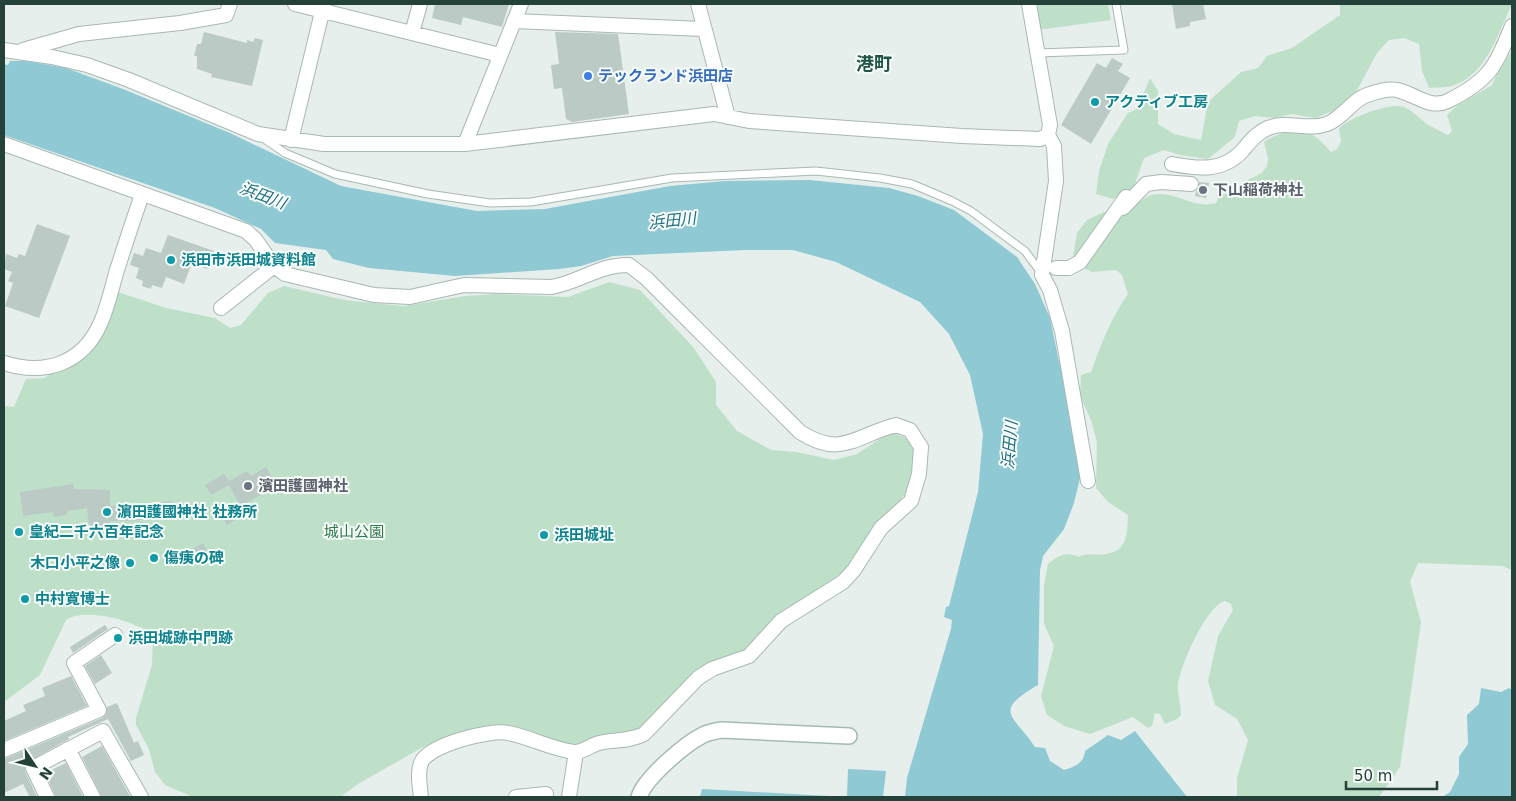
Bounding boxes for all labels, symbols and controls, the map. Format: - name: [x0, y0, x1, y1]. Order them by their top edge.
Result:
- district label: 港町: [856, 53, 892, 74]
- place label: テックランド浜田店: [598, 67, 733, 85]
- marker: テックランド浜田店: [582, 70, 594, 82]
- place label: アクティブ工房: [1105, 93, 1208, 111]
- marker: アクティブ工房: [1089, 96, 1101, 108]
- water label: 浜田川: [237, 178, 290, 214]
- place label: 下山稲荷神社: [1213, 181, 1303, 199]
- marker: 下山稲荷神社: [1197, 184, 1209, 196]
- water label: 浜田川: [647, 208, 699, 232]
- place label: 浜田市浜田城資料館: [181, 251, 316, 269]
- marker: 浜田市浜田城資料館: [165, 254, 177, 266]
- water label: 浜田川: [998, 418, 1021, 470]
- place label: 濱田護國神社: [258, 477, 348, 495]
- marker: 濱田護國神社: [242, 480, 254, 492]
- place label: 濵田護國神社 社務所: [117, 503, 257, 521]
- marker: 濵田護國神社 社務所: [101, 506, 113, 518]
- place label: 皇紀二千六百年記念: [29, 523, 164, 541]
- park label: 城山公園: [324, 523, 384, 541]
- marker: 皇紀二千六百年記念: [13, 526, 25, 538]
- place label: 浜田城址: [554, 526, 614, 544]
- marker: 浜田城址: [538, 529, 550, 541]
- place label: 傷痍の碑: [164, 549, 224, 567]
- marker: 傷痍の碑: [148, 552, 160, 564]
- place label: 木口小平之像: [30, 554, 120, 572]
- marker: 木口小平之像: [124, 557, 136, 569]
- place label: 中村寛博士: [35, 590, 110, 608]
- marker: 中村寛博士: [19, 593, 31, 605]
- place label: 浜田城跡中門跡: [128, 629, 233, 647]
- marker: 浜田城跡中門跡: [112, 632, 124, 644]
- north arrow: [10, 741, 60, 791]
- scale bar: [1346, 758, 1437, 790]
- text: N: [36, 764, 56, 783]
- text: 50 m: [1354, 767, 1392, 785]

